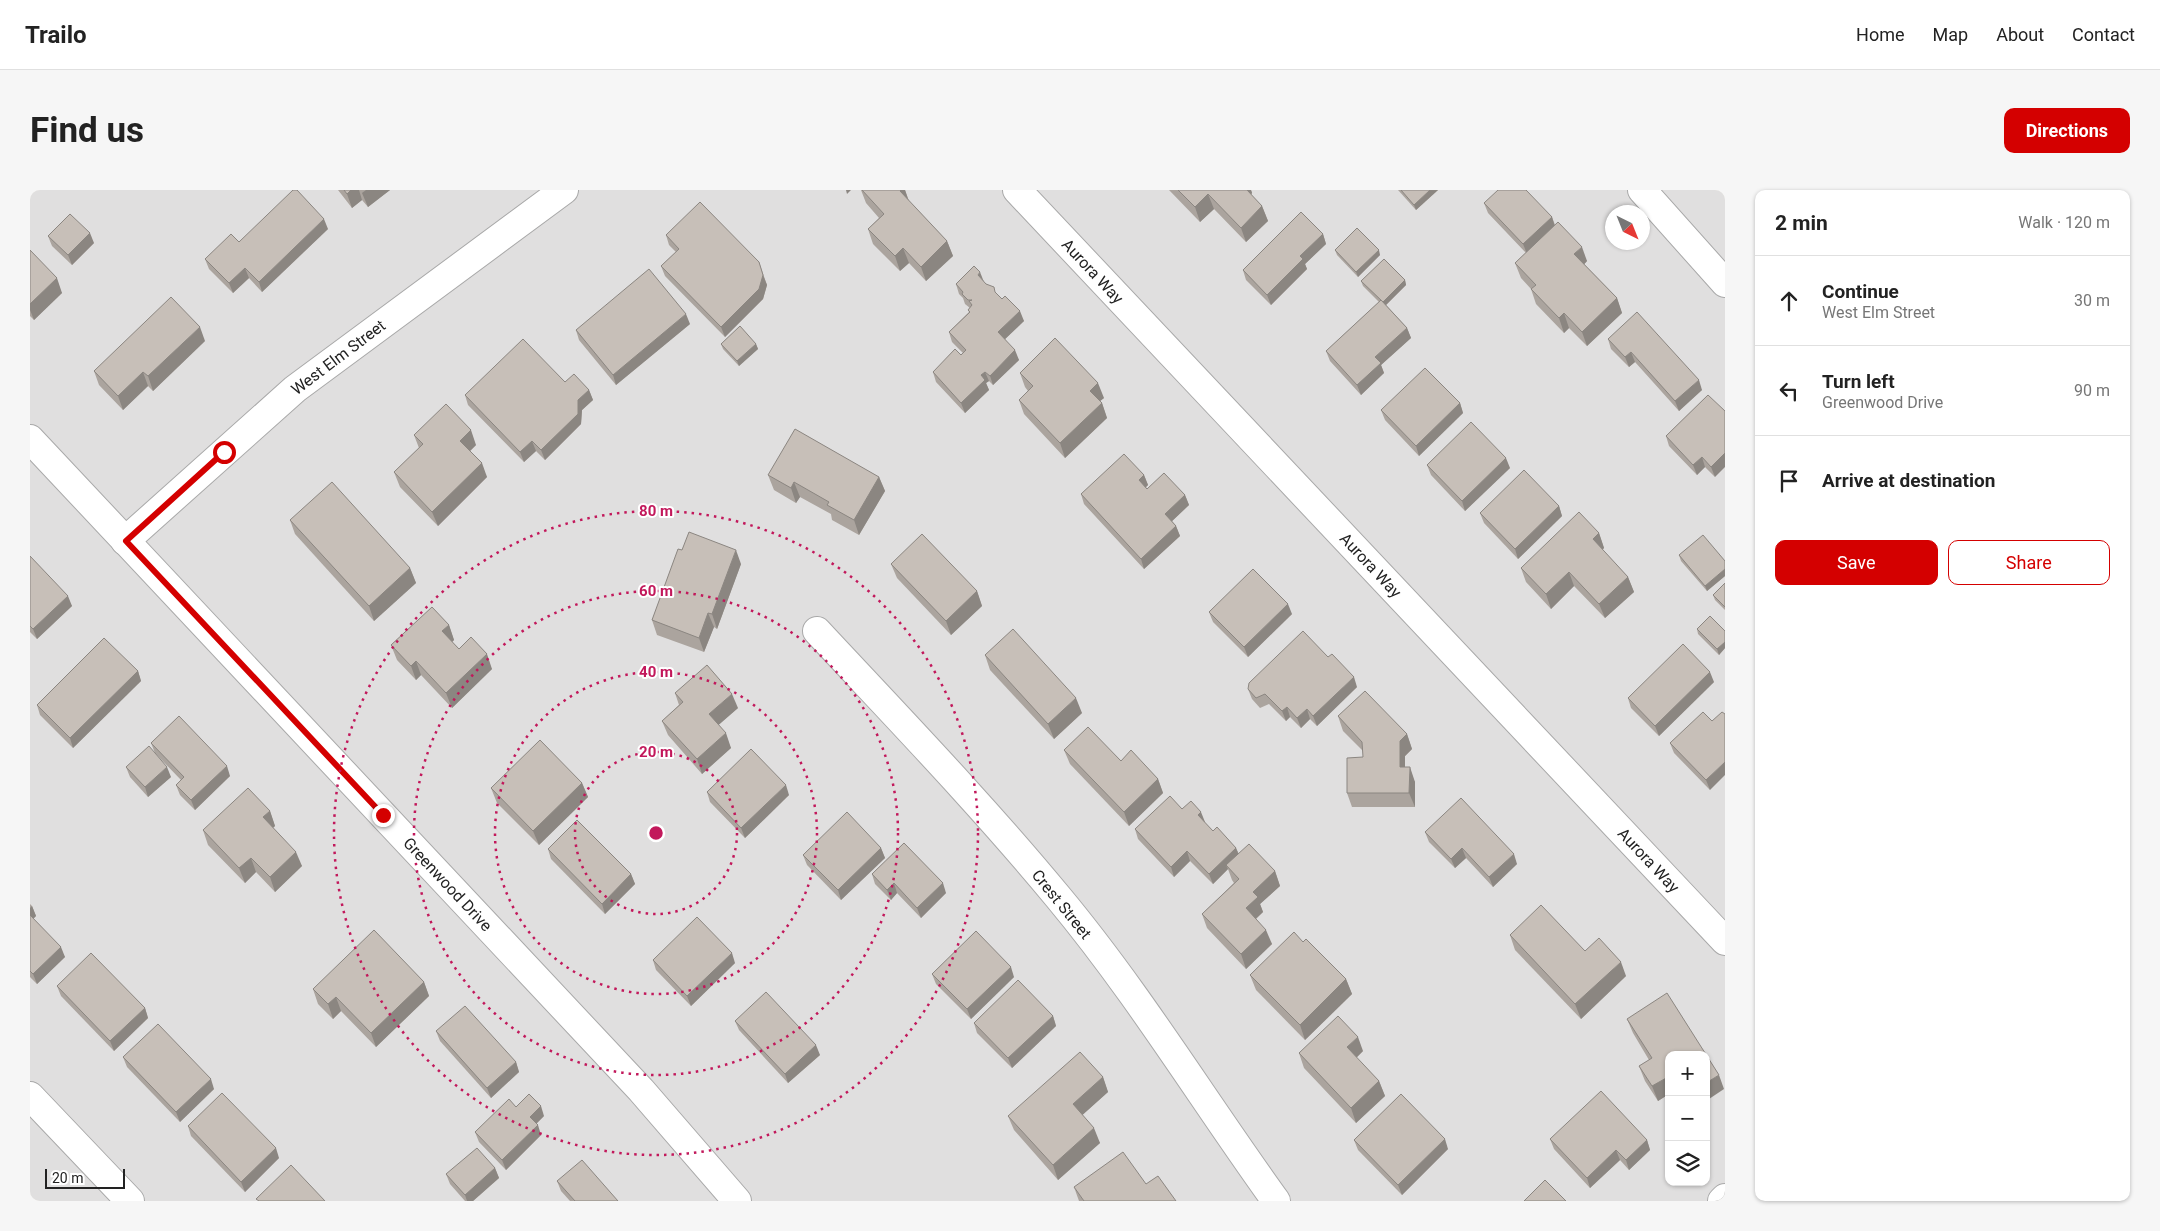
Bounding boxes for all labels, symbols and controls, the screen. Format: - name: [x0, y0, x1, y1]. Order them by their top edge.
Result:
- text: Trailo: [25, 21, 87, 49]
- text: Home: [1856, 24, 1905, 45]
- text: Map: [1933, 24, 1968, 45]
- text: About: [1996, 24, 2044, 45]
- text: Contact: [2072, 24, 2135, 45]
- button: Directions: [2004, 108, 2130, 153]
- text: Find us: [30, 110, 144, 151]
- north arrow: [1605, 205, 1650, 250]
- text: 2 min: [1775, 211, 1828, 235]
- text: Walk · 120 m: [2018, 213, 2110, 232]
- street label: Aurora Way: [1058, 235, 1128, 308]
- text: Continue: [1822, 280, 1899, 303]
- icon: ahead: [1775, 287, 1803, 315]
- text: 30 m: [2074, 291, 2110, 310]
- text: West Elm Street: [1822, 303, 1935, 322]
- street label: West Elm Street: [287, 316, 389, 399]
- text: Turn left: [1822, 370, 1895, 393]
- icon: left: [1775, 377, 1803, 405]
- text: 90 m: [2074, 381, 2110, 400]
- text: Greenwood Drive: [1822, 393, 1943, 412]
- route start: [213, 441, 236, 464]
- icon: arrive: [1775, 467, 1803, 495]
- text: Arrive at destination: [1822, 469, 1995, 492]
- text: 80 m: [639, 502, 673, 520]
- street label: Aurora Way: [1336, 529, 1406, 602]
- button: Save: [1775, 540, 1938, 585]
- button: Share: [1948, 540, 2110, 585]
- text: 60 m: [639, 582, 673, 600]
- text: 40 m: [639, 663, 673, 681]
- text: 20 m: [639, 743, 673, 761]
- route end: [372, 804, 395, 827]
- centre of rings: [647, 824, 665, 842]
- street label: Aurora Way: [1614, 824, 1684, 897]
- street label: Greenwood Drive: [399, 834, 496, 935]
- street label: Crest Street: [1028, 866, 1095, 943]
- map controls: [1665, 1051, 1710, 1186]
- button: +: [1665, 1051, 1710, 1096]
- button: −: [1665, 1096, 1710, 1141]
- button: layers: [1665, 1141, 1710, 1186]
- scale bar: [45, 1166, 125, 1189]
- text: 20 m: [52, 1170, 84, 1186]

